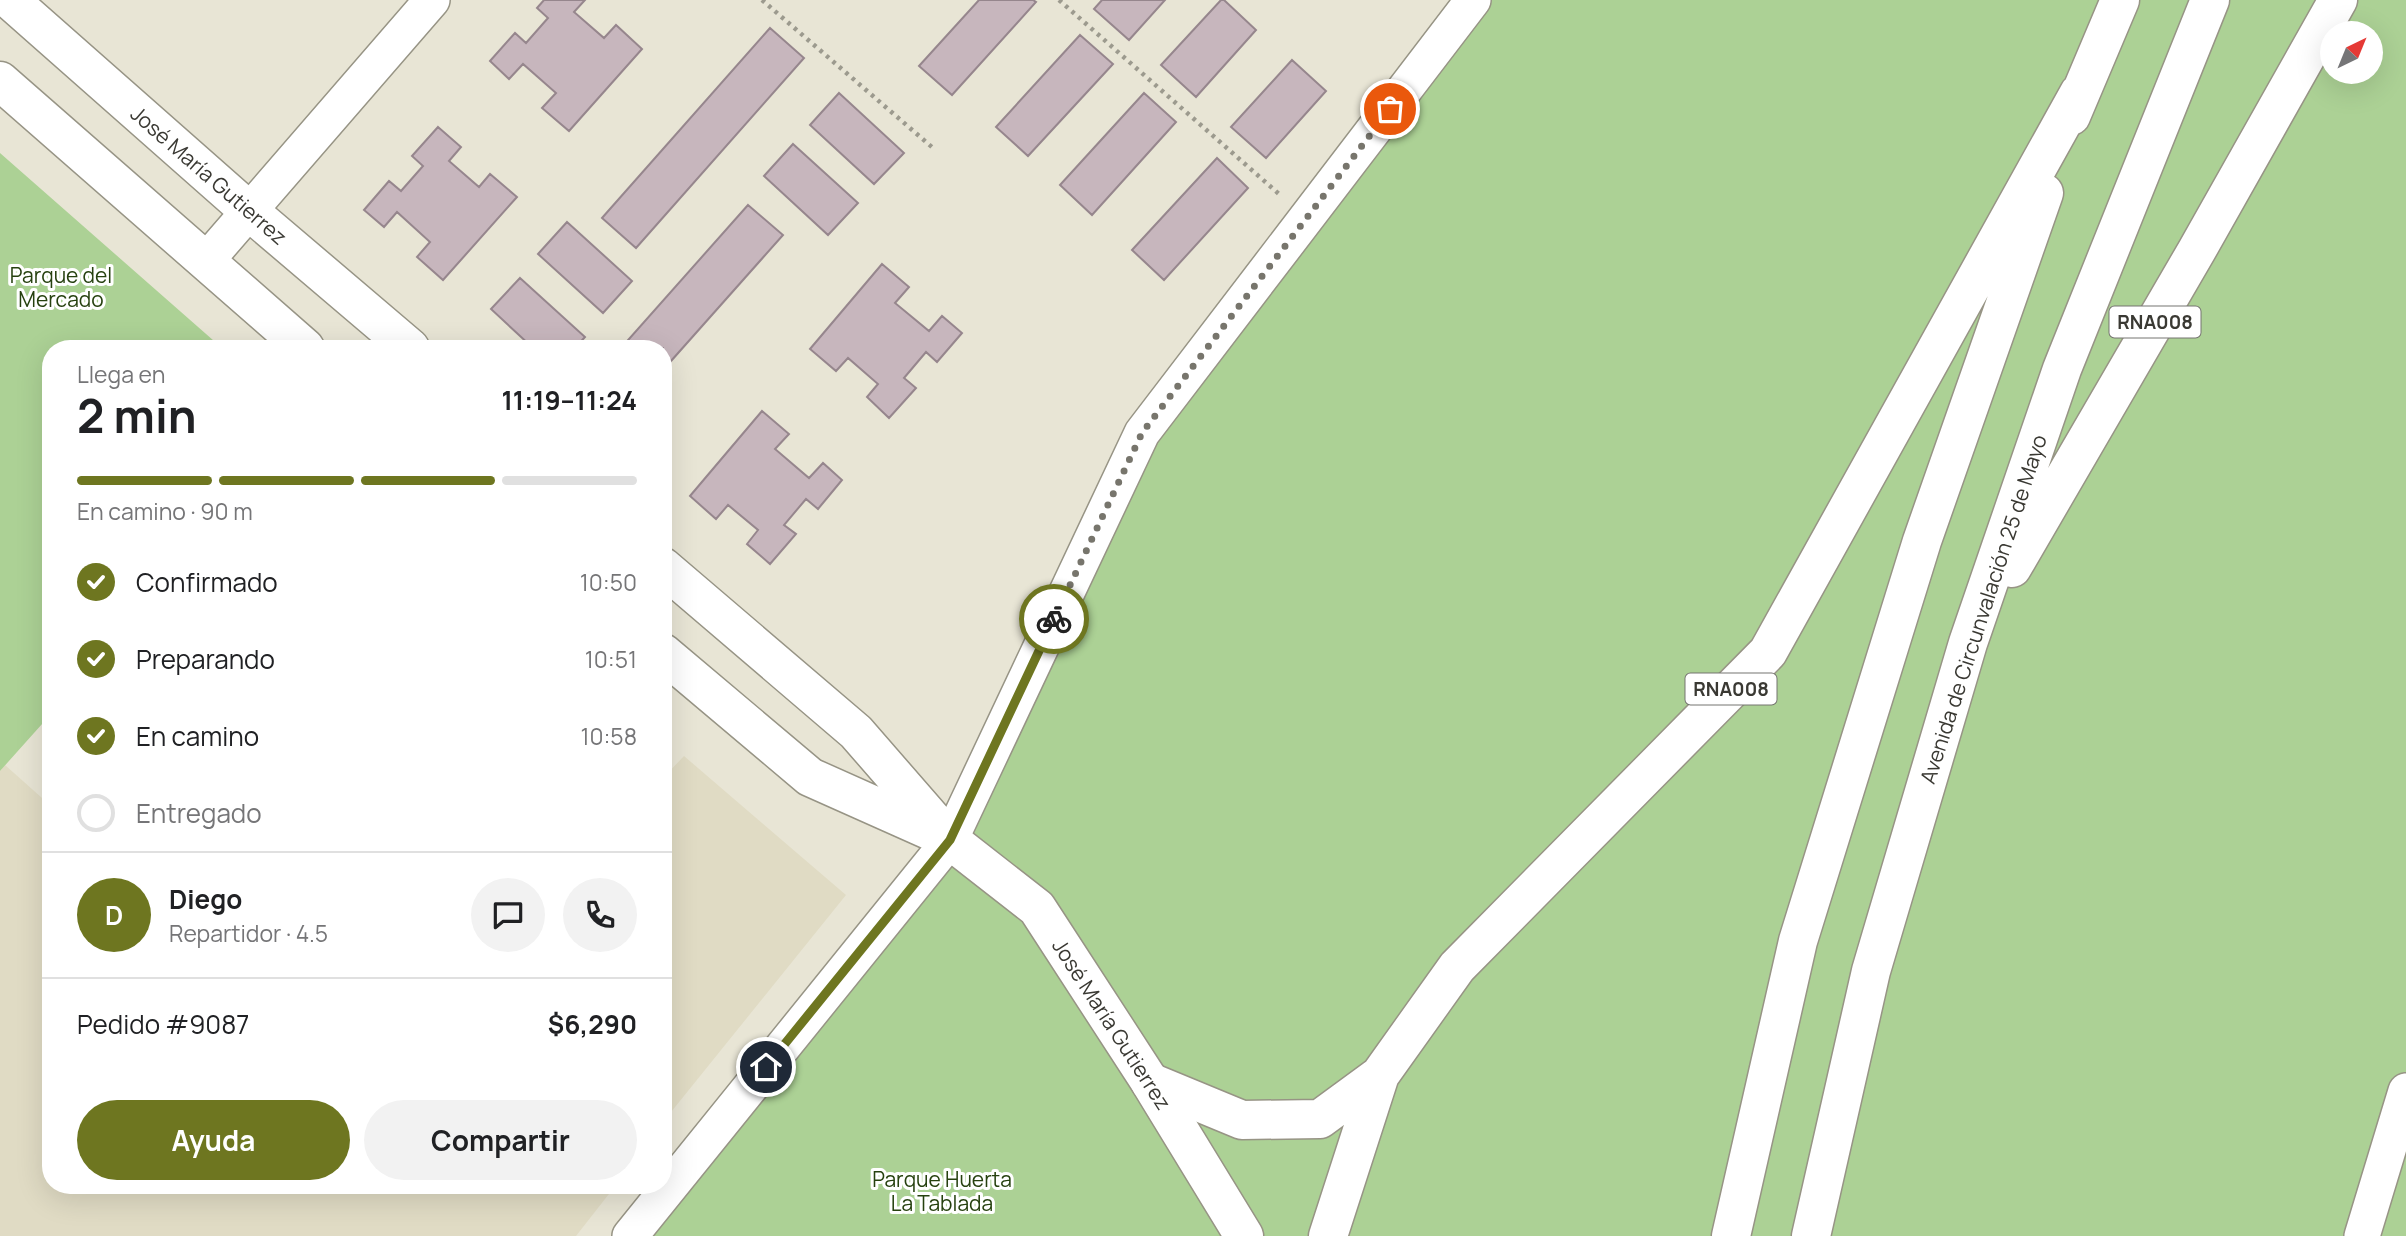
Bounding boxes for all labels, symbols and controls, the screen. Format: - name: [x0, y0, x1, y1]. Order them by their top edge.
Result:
- north arrow: [2320, 21, 2384, 84]
- map controls: [2320, 21, 2383, 84]
- pin: [1360, 79, 1420, 139]
- icon: bag: [1371, 90, 1409, 128]
- street label: José María Gutierrez: [125, 99, 293, 251]
- park label: Parque del Mercado: [10, 261, 112, 313]
- road number: RNA008: [2110, 306, 2200, 338]
- text: Llega en: [77, 358, 165, 390]
- text: 11:19–11:24: [501, 382, 637, 418]
- text: 2 min: [77, 384, 197, 447]
- street label: Avenida de Circunvalación 25 de Mayo: [1913, 431, 2053, 787]
- text: En camino · 90 m: [77, 495, 253, 527]
- icon: check: [77, 563, 115, 601]
- text: Confirmado: [136, 564, 278, 600]
- text: 10:50: [580, 566, 637, 598]
- courier: [1019, 584, 1089, 654]
- icon: bike: [1035, 600, 1073, 638]
- icon: check: [77, 640, 115, 678]
- text: Preparando: [136, 641, 275, 677]
- text: 10:51: [585, 643, 637, 675]
- road number: RNA008: [1686, 674, 1776, 704]
- icon: check: [77, 717, 115, 755]
- text: En camino: [136, 718, 259, 754]
- text: 10:58: [580, 720, 637, 752]
- text: Entregado: [136, 795, 262, 831]
- button: chat: [471, 878, 545, 952]
- button: phone: [563, 878, 637, 952]
- text: Diego: [169, 881, 242, 917]
- text: D: [105, 897, 123, 933]
- text: Repartidor · 4.5: [169, 917, 328, 949]
- street label: José María Gutierrez: [1046, 933, 1178, 1115]
- text: Pedido #9087: [77, 1006, 249, 1042]
- text: $6,290: [548, 1006, 637, 1042]
- pin: [736, 1037, 796, 1097]
- icon: home: [747, 1048, 785, 1086]
- button: Ayuda: [77, 1100, 350, 1180]
- button: Compartir: [364, 1100, 637, 1180]
- park label: Parque Huerta La Tablada: [872, 1165, 1012, 1217]

